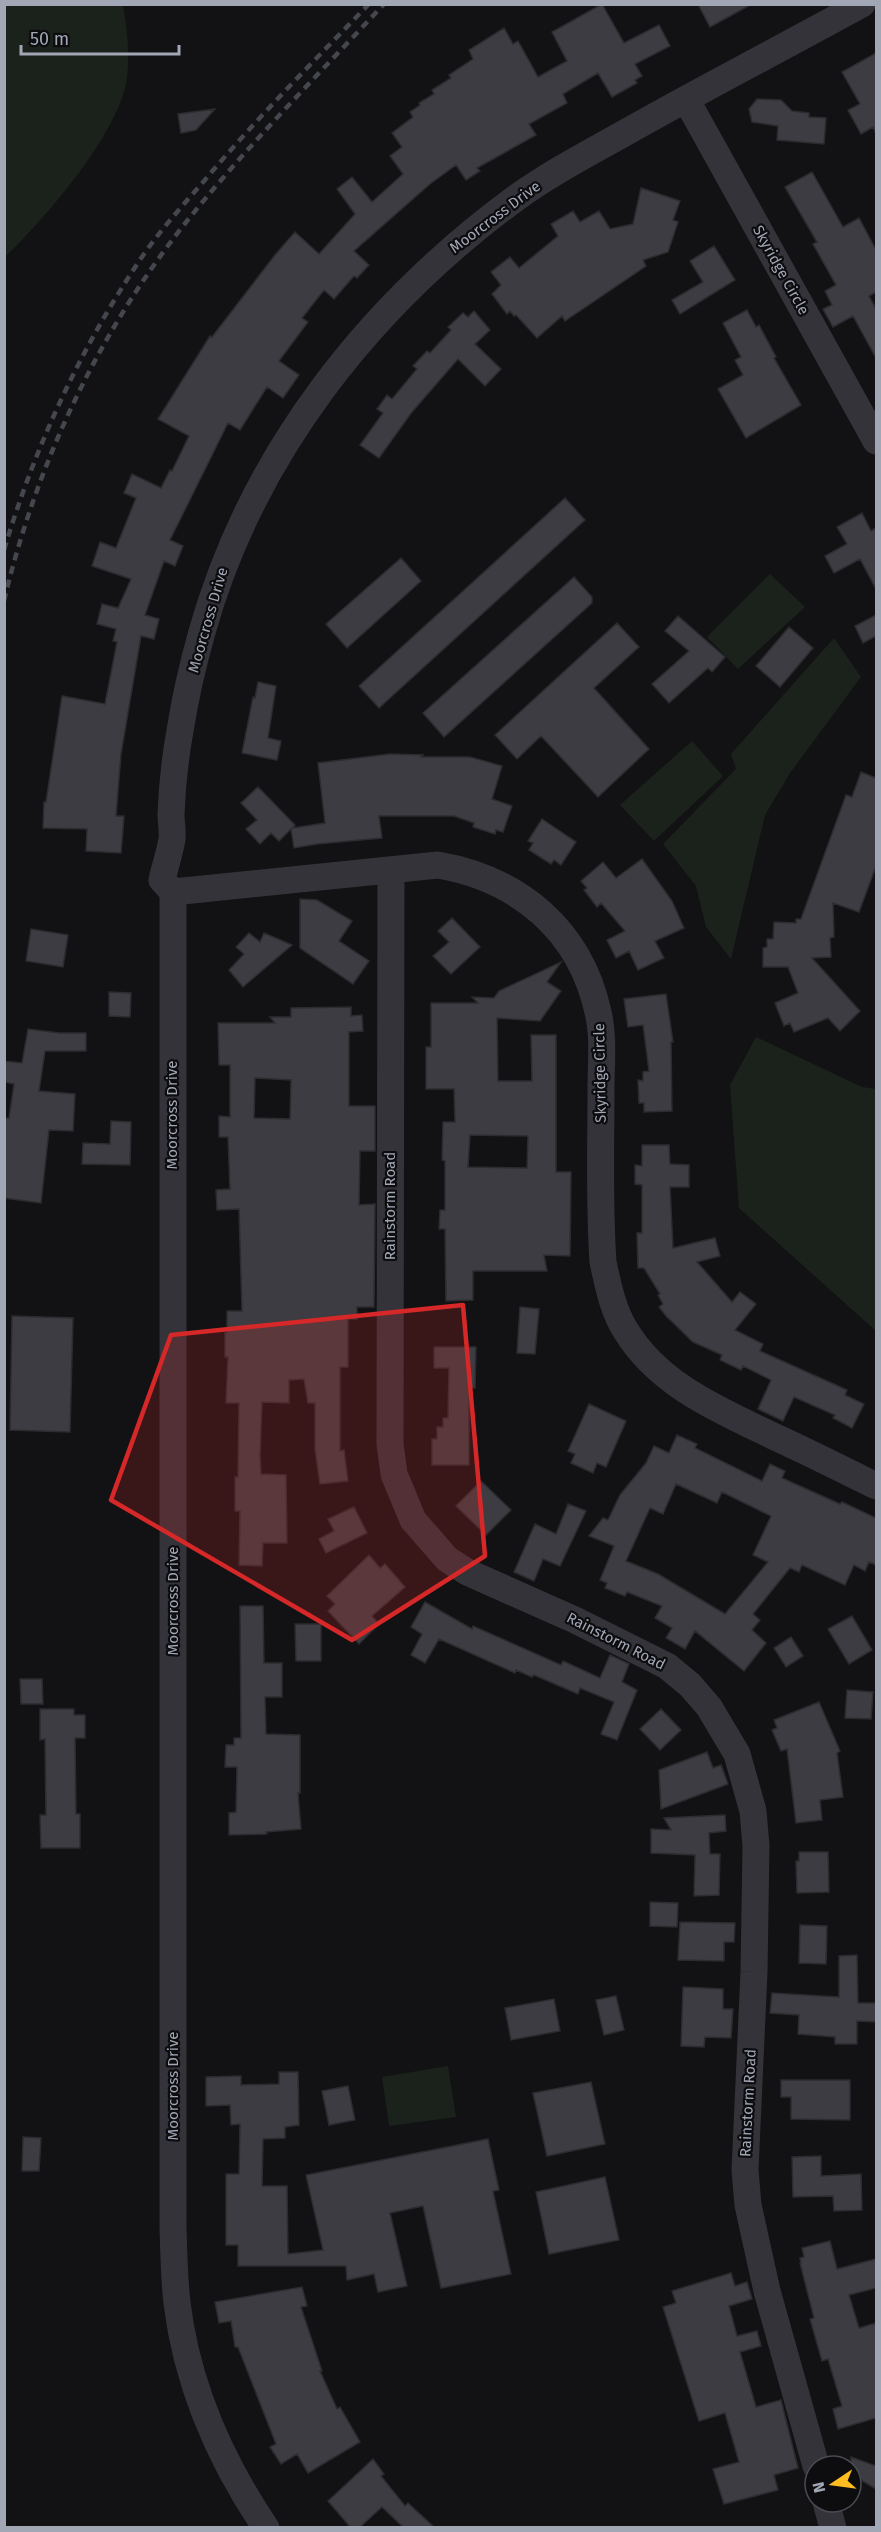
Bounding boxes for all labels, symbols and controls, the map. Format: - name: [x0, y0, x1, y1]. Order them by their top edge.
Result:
- scale bar: [21, 18, 178, 56]
- text: 50 m: [30, 28, 69, 50]
- street label: Moorcross Drive: [446, 177, 544, 257]
- street label: Skyridge Circle: [749, 222, 813, 318]
- street label: Moorcross Drive: [184, 565, 232, 675]
- street label: Skyridge Circle: [590, 1023, 610, 1123]
- street label: Moorcross Drive: [163, 1061, 181, 1169]
- street label: Rainstorm Road: [381, 1152, 399, 1260]
- street label: Moorcross Drive: [164, 1547, 182, 1655]
- street label: Rainstorm Road: [564, 1608, 668, 1674]
- street label: Moorcross Drive: [164, 2032, 182, 2140]
- street label: Rainstorm Road: [736, 2048, 760, 2158]
- north arrow: [803, 2454, 863, 2514]
- text: N: [808, 2480, 829, 2495]

